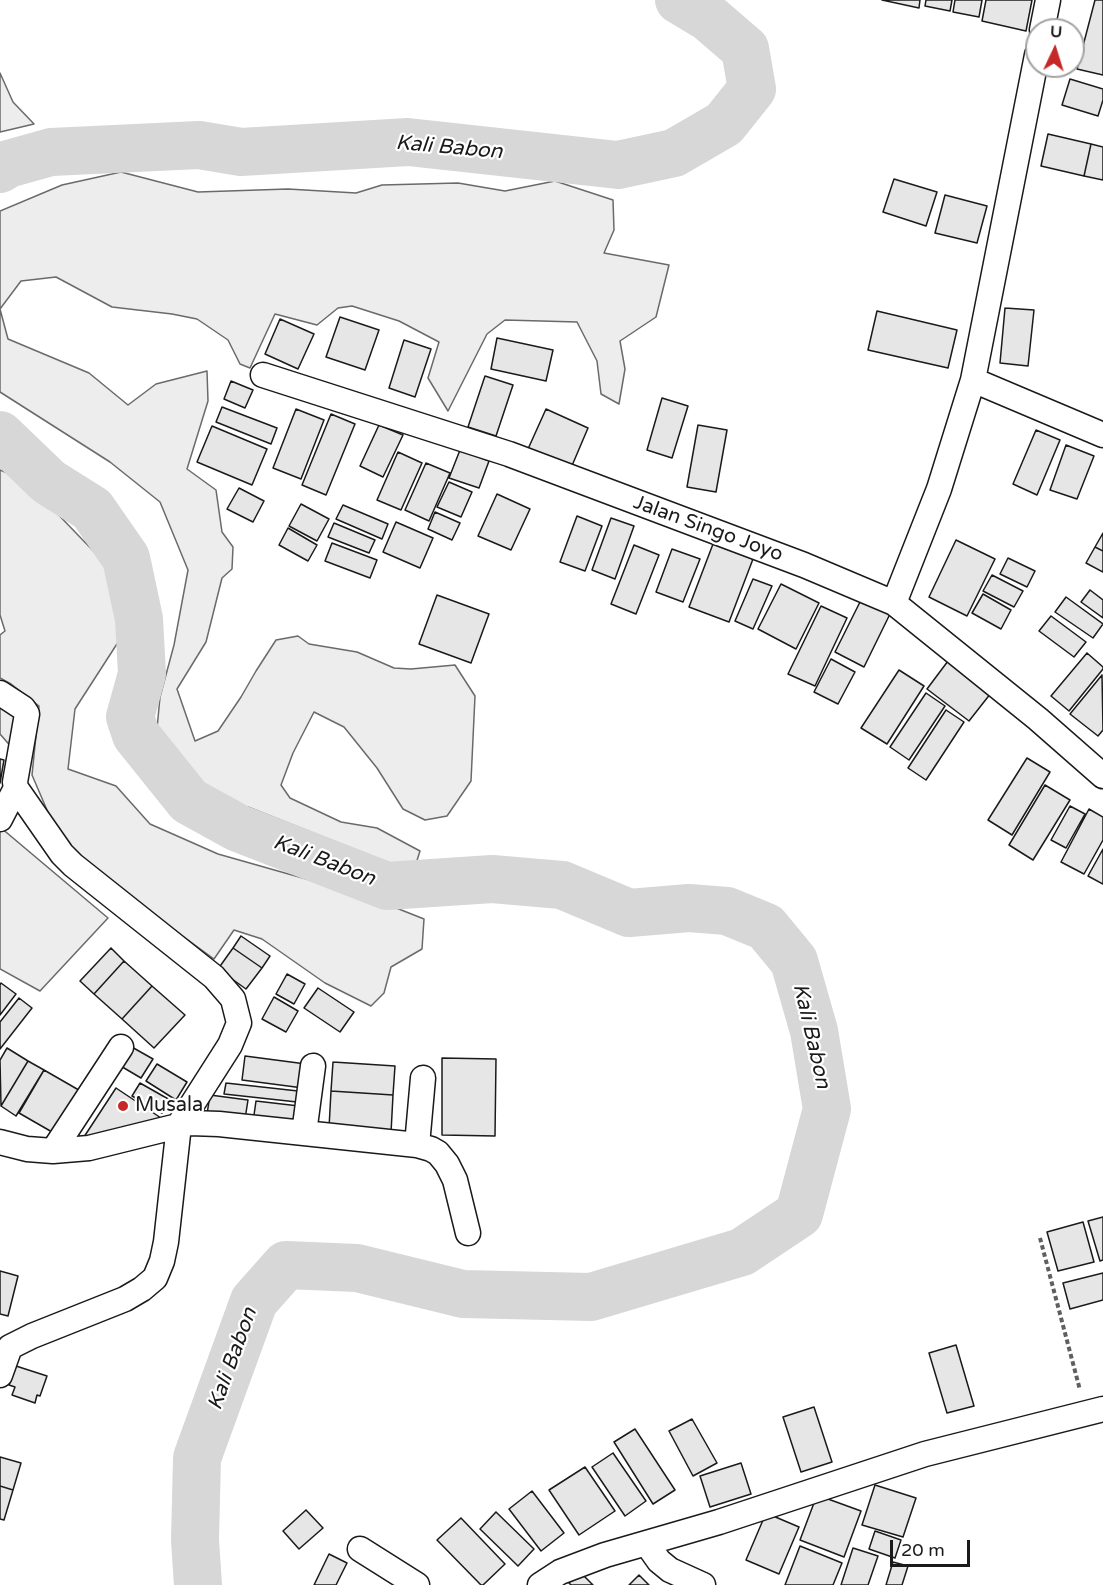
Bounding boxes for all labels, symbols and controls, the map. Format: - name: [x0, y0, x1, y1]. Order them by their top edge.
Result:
- north arrow: [1025, 18, 1085, 78]
- text: U: [1049, 22, 1063, 42]
- water label: Kali Babon: [395, 131, 503, 165]
- street label: Jalan Singo Joyo: [630, 491, 786, 567]
- water label: Kali Babon: [270, 830, 378, 892]
- water label: Kali Babon: [787, 981, 835, 1091]
- place label: Musala: [135, 1094, 203, 1118]
- marker: Musala: [116, 1099, 130, 1113]
- water label: Kali Babon: [203, 1304, 263, 1414]
- scale bar: [893, 1528, 972, 1566]
- text: 20 m: [901, 1539, 945, 1561]

